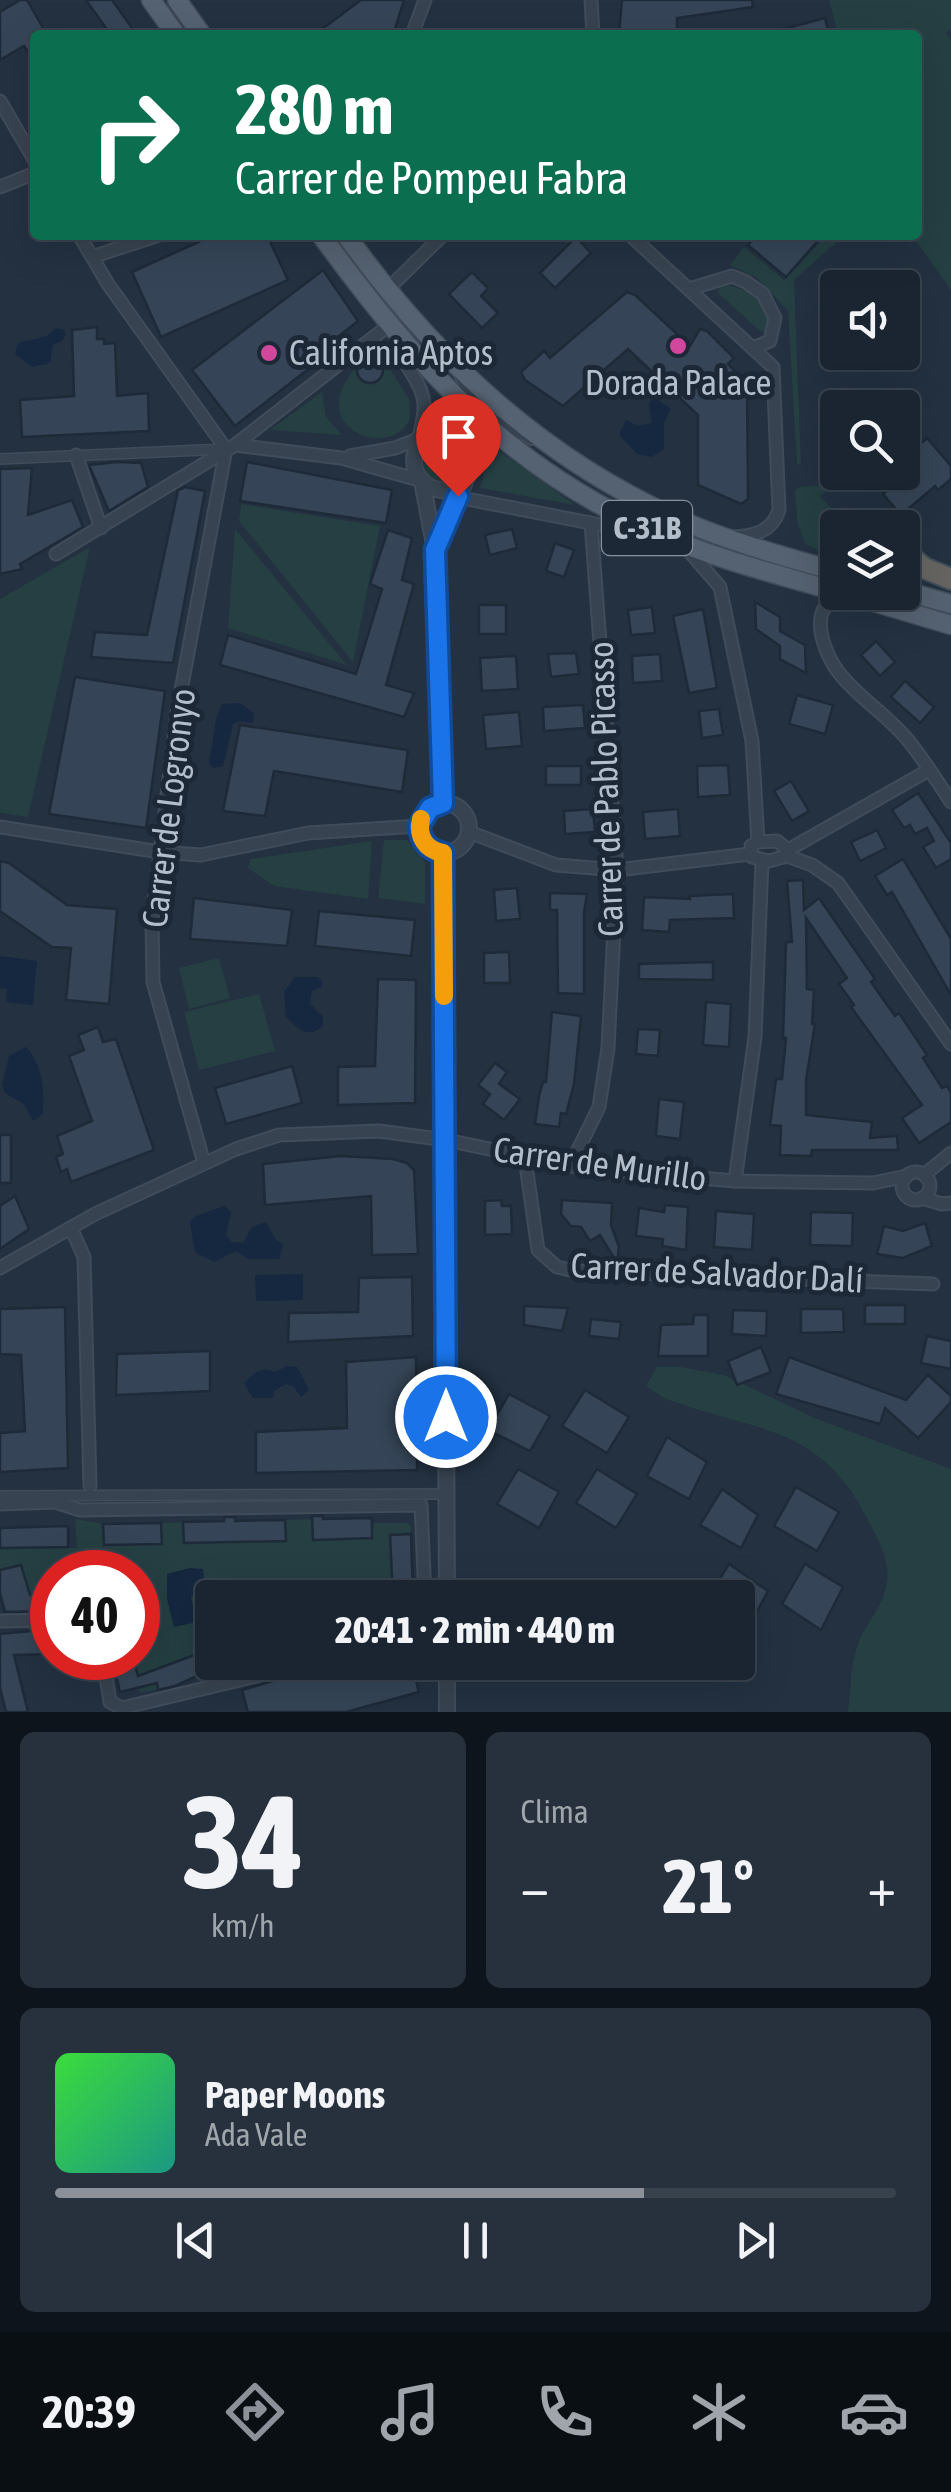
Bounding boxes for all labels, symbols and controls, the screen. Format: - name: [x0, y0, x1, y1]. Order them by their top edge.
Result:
- text: 280 m: [235, 69, 394, 149]
- icon: right: [70, 70, 200, 200]
- text: Carrer de Pompeu Fabra: [235, 152, 628, 204]
- map controls: [820, 270, 920, 610]
- button: sound: [820, 270, 920, 370]
- place label: California Aptos: [289, 332, 493, 372]
- marker: Dorada Palace: [667, 335, 689, 357]
- marker: California Aptos: [258, 342, 280, 364]
- place label: Dorada Palace: [585, 362, 771, 402]
- button: search: [820, 390, 920, 490]
- pin: [416, 394, 501, 497]
- icon: arrive: [431, 409, 486, 464]
- road number: C-31B: [602, 501, 692, 555]
- button: layers: [820, 510, 920, 610]
- street label: Carrer de Pablo Picasso: [580, 641, 630, 937]
- street label: Carrer de Logronyo: [134, 686, 202, 930]
- street label: Carrer de Murillo: [491, 1128, 709, 1198]
- street label: Carrer de Salvador Dalí: [570, 1244, 864, 1300]
- position arrow: [394, 1365, 498, 1469]
- speed limit sign: 40: [30, 1550, 160, 1680]
- text: 20:41 · 2 min · 440 m: [335, 1608, 615, 1651]
- text: 34: [182, 1767, 304, 1916]
- text: Clima: [521, 1793, 589, 1830]
- text: 21°: [663, 1843, 754, 1929]
- text: −: [521, 1855, 549, 1918]
- text: +: [867, 1855, 896, 1918]
- text: km/h: [211, 1907, 274, 1944]
- text: Paper Moons: [205, 2073, 385, 2116]
- text: Ada Vale: [205, 2116, 307, 2153]
- icon: previous: [168, 2213, 223, 2268]
- icon: pause: [448, 2213, 503, 2268]
- icon: next: [728, 2213, 783, 2268]
- icon: directions: [220, 2377, 290, 2447]
- icon: music: [375, 2377, 445, 2447]
- icon: phone: [530, 2377, 600, 2447]
- icon: climate: [684, 2377, 754, 2447]
- icon: car: [839, 2377, 909, 2447]
- text: 20:39: [42, 2386, 136, 2438]

